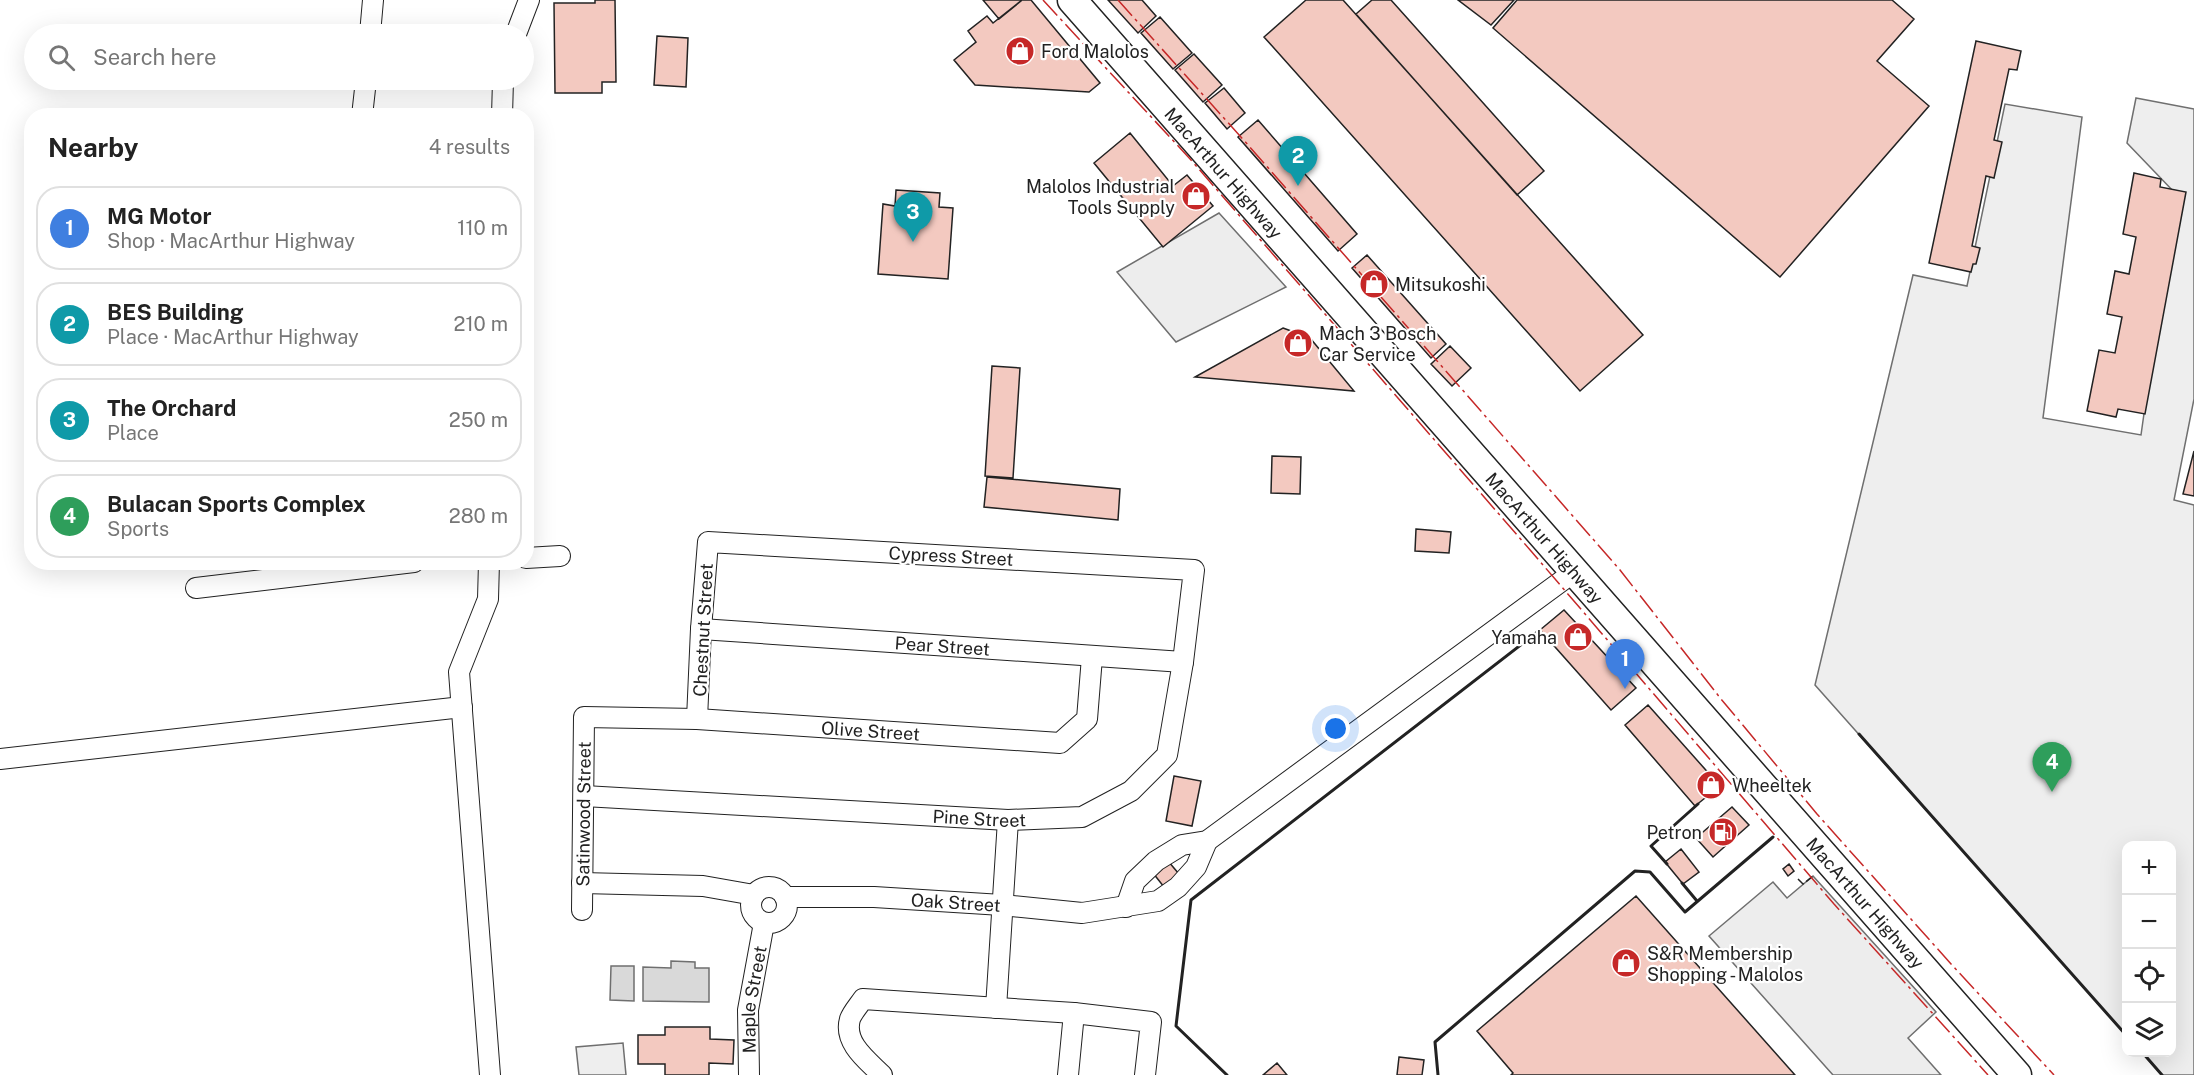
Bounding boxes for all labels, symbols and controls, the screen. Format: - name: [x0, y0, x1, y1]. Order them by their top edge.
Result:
- search box: [24, 24, 534, 90]
- shop icon: Ford Malolos: [1004, 35, 1036, 67]
- icon: search: [45, 41, 78, 74]
- place label: Ford Malolos: [1041, 41, 1149, 62]
- text: Search here: [93, 44, 217, 70]
- street label: MacArthur Highway: [1161, 103, 1287, 243]
- text: Nearby: [48, 132, 138, 163]
- text: 4 results: [429, 135, 510, 159]
- pin: 2: [1278, 136, 1318, 186]
- place label: Malolos Industrial Tools Supply: [1026, 176, 1175, 218]
- shop icon: Malolos Industrial Tools Supply: [1180, 180, 1212, 212]
- pin: 3: [894, 192, 932, 242]
- text: MG Motor: [107, 203, 212, 229]
- text: 1: [65, 216, 74, 240]
- text: 110 m: [457, 216, 508, 240]
- text: Shop · MacArthur Highway: [107, 229, 355, 253]
- shop icon: Mitsukoshi: [1358, 268, 1390, 300]
- place label: Mitsukoshi: [1395, 274, 1486, 295]
- text: BES Building: [107, 299, 244, 325]
- text: 2: [63, 312, 76, 336]
- text: 210 m: [454, 312, 508, 336]
- place label: Mach 3 Bosch Car Service: [1319, 323, 1436, 365]
- text: Place · MacArthur Highway: [107, 325, 359, 349]
- shop icon: Mach 3 Bosch Car Service: [1282, 327, 1314, 359]
- text: The Orchard: [107, 395, 236, 421]
- text: 3: [63, 408, 76, 432]
- text: 250 m: [449, 408, 508, 432]
- text: Place: [107, 421, 159, 445]
- street label: MacArthur Highway: [1482, 468, 1608, 608]
- text: Bulacan Sports Complex: [107, 491, 366, 517]
- text: 4: [63, 504, 76, 528]
- text: 280 m: [449, 504, 508, 528]
- text: Sports: [107, 517, 169, 541]
- street label: Cypress Street: [888, 542, 1014, 570]
- street label: Chestnut Street: [689, 563, 717, 697]
- shop icon: Yamaha: [1562, 621, 1594, 653]
- place label: Yamaha: [1491, 627, 1557, 648]
- street label: Pear Street: [894, 632, 991, 659]
- pin: 1: [1606, 640, 1644, 689]
- your location: [1321, 714, 1350, 743]
- street label: Olive Street: [821, 717, 921, 744]
- street label: Satinwood Street: [572, 741, 594, 887]
- pin: 4: [2032, 742, 2072, 792]
- shop icon: Wheeltek: [1695, 769, 1727, 801]
- place label: Wheeltek: [1732, 775, 1812, 796]
- street label: Pine Street: [932, 805, 1026, 831]
- fuel station icon: Petron: [1707, 816, 1739, 848]
- place label: Petron: [1646, 822, 1702, 843]
- street label: MacArthur Highway: [1802, 833, 1929, 973]
- map controls: [2122, 841, 2176, 1057]
- button: +: [2122, 841, 2176, 895]
- street label: Oak Street: [910, 889, 1001, 915]
- button: −: [2122, 895, 2176, 949]
- place label: S&R Membership Shopping - Malolos: [1647, 943, 1803, 985]
- street label: Maple Street: [737, 944, 770, 1054]
- shop icon: S&R Membership Shopping - Malolos: [1610, 947, 1642, 979]
- button: locate: [2122, 949, 2176, 1003]
- button: layers: [2122, 1003, 2176, 1057]

